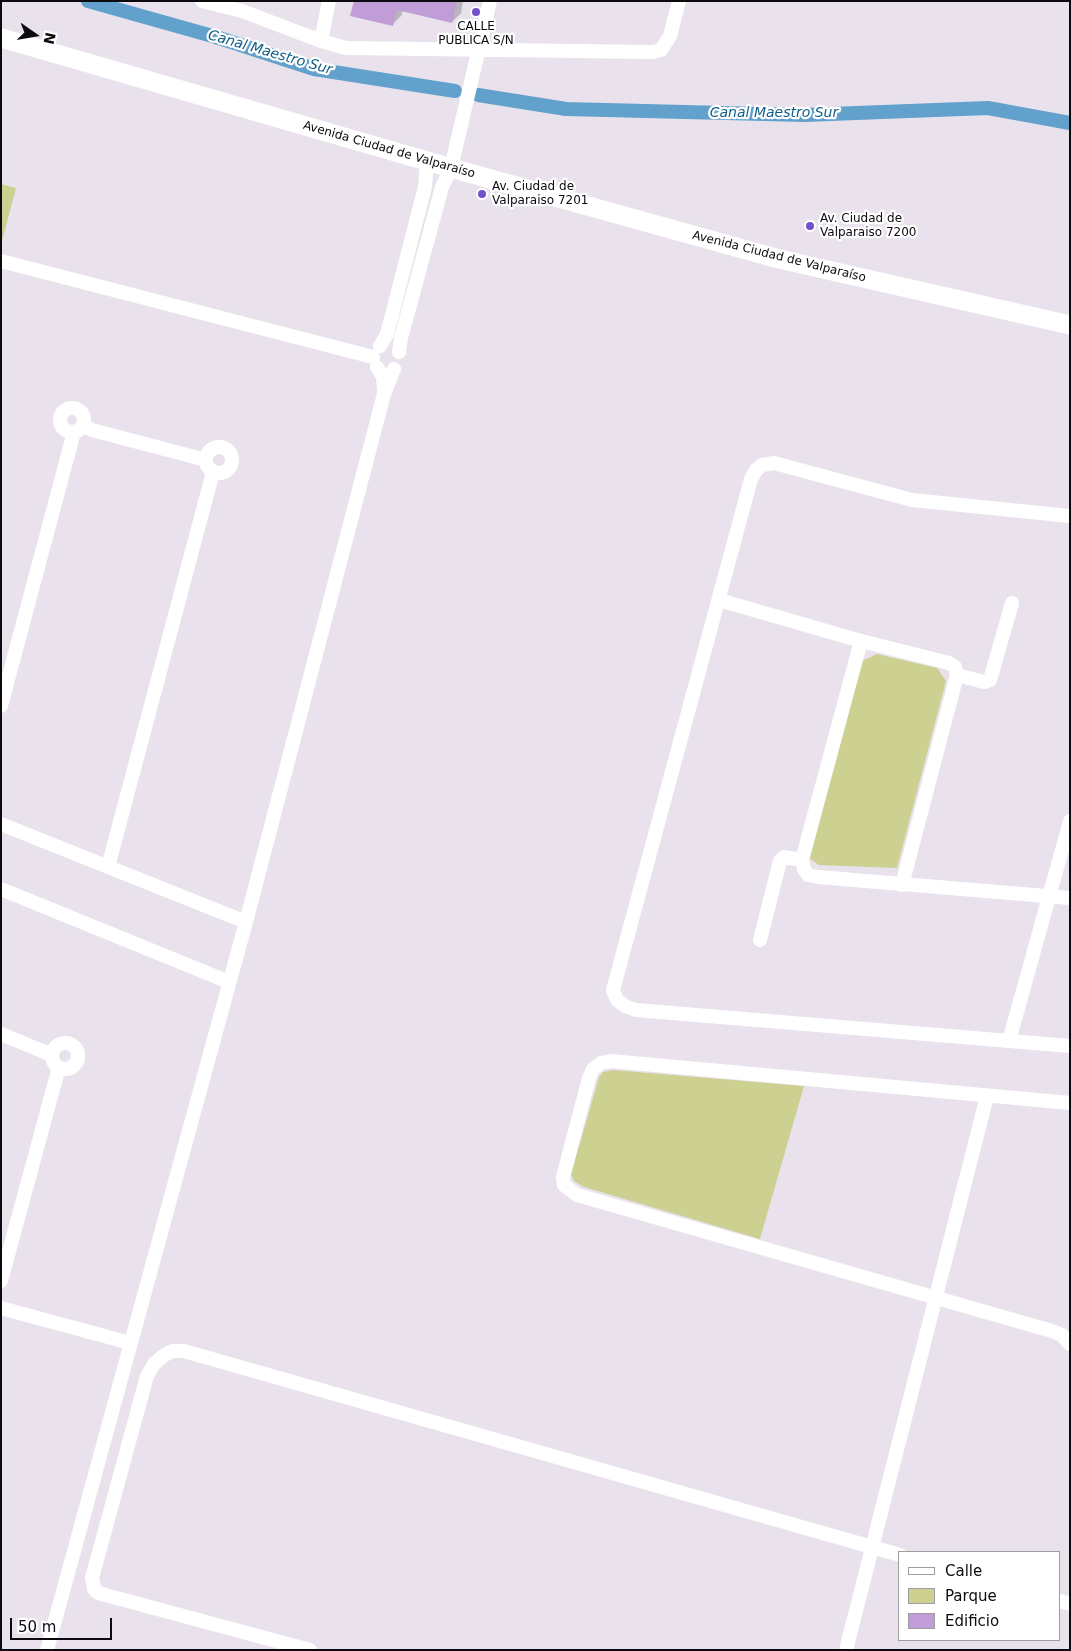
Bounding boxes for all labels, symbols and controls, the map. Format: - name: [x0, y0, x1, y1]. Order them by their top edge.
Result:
- marker: CALLE PUBLICA S/N: [470, 6, 482, 18]
- north arrow: [10, 10, 60, 60]
- place label: CALLE PUBLICA S/N: [438, 20, 514, 48]
- water label: Canal Maestro Sur: [206, 27, 334, 79]
- text: N: [41, 31, 59, 46]
- water label: Canal Maestro Sur: [710, 105, 838, 121]
- street label: Avenida Ciudad de Valparaíso: [301, 118, 477, 182]
- place label: Av. Ciudad de Valparaiso 7201: [492, 180, 589, 208]
- marker: Av. Ciudad de Valparaiso 7201: [476, 188, 488, 200]
- place label: Av. Ciudad de Valparaiso 7200: [820, 212, 917, 240]
- marker: Av. Ciudad de Valparaiso 7200: [804, 220, 816, 232]
- street label: Avenida Ciudad de Valparaíso: [691, 228, 867, 286]
- legend: [898, 1551, 1061, 1641]
- text: Calle: [945, 1562, 982, 1580]
- text: Parque: [945, 1587, 997, 1605]
- scale bar: [12, 1608, 115, 1640]
- text: Edificio: [945, 1612, 999, 1630]
- text: 50 m: [18, 1618, 56, 1636]

